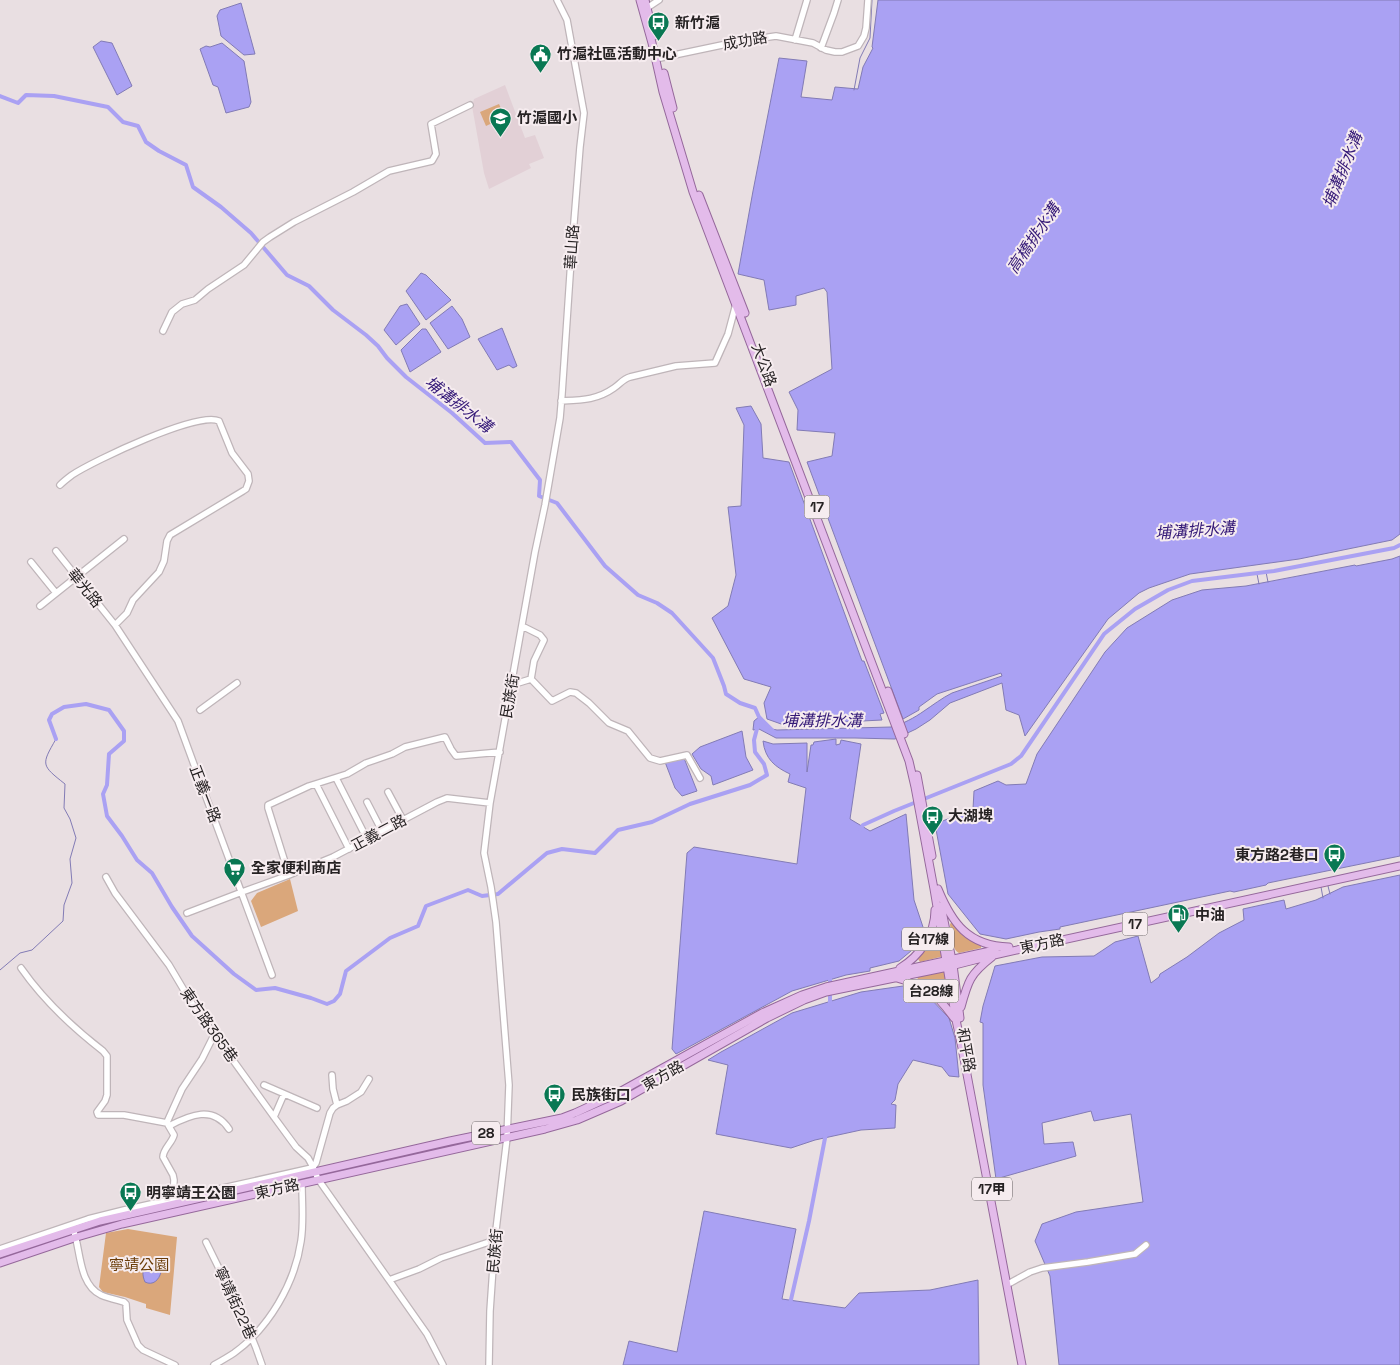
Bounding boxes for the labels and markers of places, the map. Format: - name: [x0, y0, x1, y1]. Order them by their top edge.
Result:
- bus stop icon: 新竹滬: [647, 11, 671, 42]
- place label: 新竹滬: [675, 13, 720, 32]
- public building icon: 竹滬社區活動中心: [529, 42, 553, 73]
- place label: 竹滬社區活動中心: [557, 44, 677, 63]
- school or university icon: 竹滬國小: [489, 106, 513, 137]
- place label: 竹滬國小: [517, 108, 578, 127]
- bus stop icon: 大湖埤: [920, 804, 944, 835]
- place label: 大湖埤: [948, 806, 993, 825]
- bus stop icon: 東方路2巷口: [1323, 843, 1347, 874]
- place label: 東方路2巷口: [1235, 845, 1319, 864]
- supermarket icon: 全家便利商店: [223, 856, 247, 887]
- place label: 全家便利商店: [251, 858, 341, 877]
- fuel station icon: 中油: [1167, 903, 1191, 934]
- place label: 中油: [1195, 905, 1225, 924]
- bus stop icon: 民族街口: [543, 1083, 567, 1114]
- place label: 民族街口: [571, 1085, 631, 1104]
- bus stop icon: 明寧靖王公園: [118, 1181, 142, 1212]
- place label: 明寧靖王公園: [146, 1183, 236, 1202]

